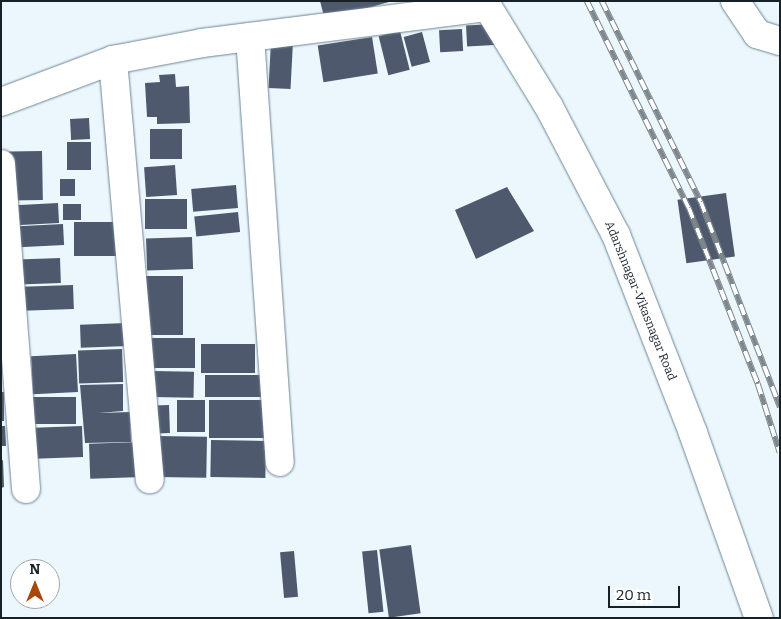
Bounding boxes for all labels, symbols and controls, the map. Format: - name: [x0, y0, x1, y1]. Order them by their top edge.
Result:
- street label: Adarshnagar-Vikasnagar Road: [601, 219, 679, 383]
- north arrow: [10, 559, 60, 609]
- text: N: [30, 561, 40, 578]
- scale bar: [611, 576, 684, 608]
- text: 20 m: [616, 586, 651, 604]

